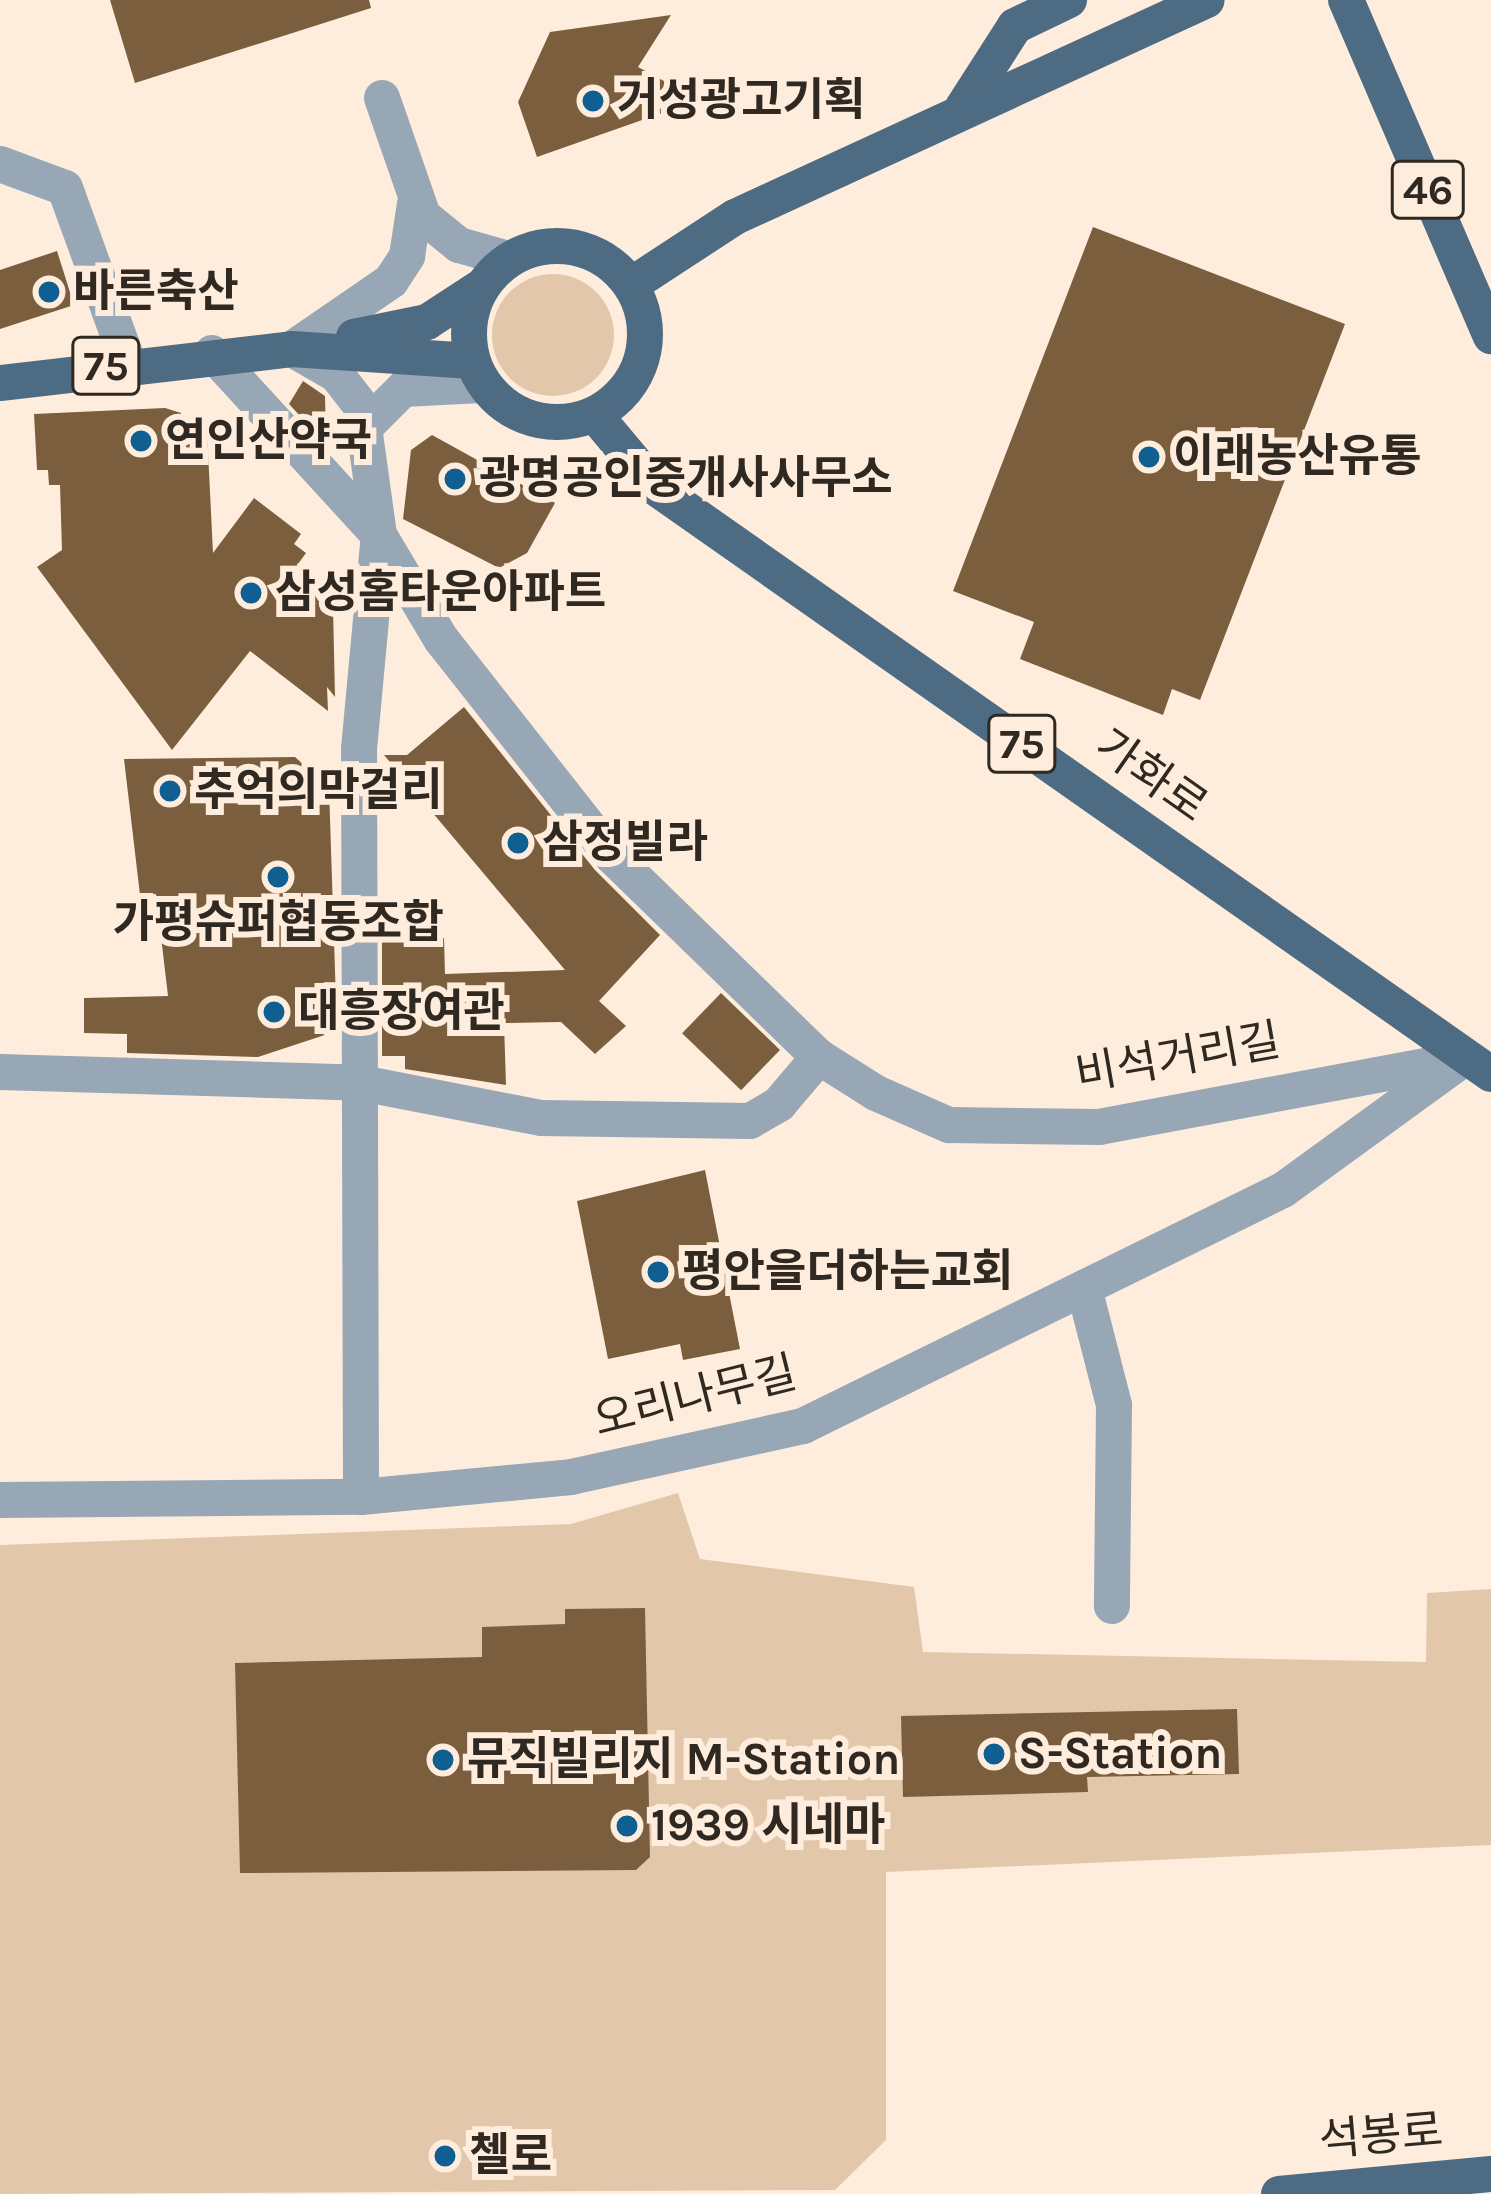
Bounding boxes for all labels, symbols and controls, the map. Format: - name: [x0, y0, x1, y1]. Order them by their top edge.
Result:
- place label: 거성광고기획: [617, 74, 865, 128]
- marker: 거성광고기획: [580, 88, 606, 114]
- road number: 46: [1389, 154, 1467, 226]
- place label: 바른축산: [73, 265, 239, 319]
- marker: 바른축산: [36, 279, 62, 305]
- road number: 75: [70, 330, 142, 402]
- place label: 연인산약국: [165, 414, 372, 468]
- marker: 연인산약국: [128, 428, 154, 454]
- place label: 이래농산유통: [1173, 430, 1421, 484]
- marker: 이래농산유통: [1136, 444, 1162, 470]
- place label: 광명공인중개사사무소: [479, 452, 893, 506]
- marker: 광명공인중개사사무소: [442, 466, 468, 492]
- place label: 삼성홈타운아파트: [275, 566, 606, 620]
- marker: 삼성홈타운아파트: [238, 580, 264, 606]
- road number: 75: [986, 708, 1058, 780]
- street label: 가화로: [1085, 718, 1217, 834]
- place label: 추억의막걸리: [194, 764, 442, 818]
- marker: 추억의막걸리: [157, 778, 183, 804]
- place label: 삼정빌라: [542, 816, 708, 870]
- marker: 삼정빌라: [505, 830, 531, 856]
- marker: 가평슈퍼협동조합: [265, 864, 291, 890]
- place label: 가평슈퍼협동조합: [112, 896, 444, 950]
- place label: 대흥장여관: [298, 985, 505, 1039]
- marker: 대흥장여관: [261, 999, 287, 1025]
- street label: 비석거리길: [1071, 1013, 1285, 1103]
- place label: 평안을더하는교회: [682, 1245, 1013, 1299]
- marker: 평안을더하는교회: [645, 1259, 671, 1285]
- street label: 오리나무길: [588, 1346, 802, 1448]
- place label: S-Station: [1018, 1727, 1222, 1781]
- place label: 뮤직빌리지 M-Station: [467, 1733, 900, 1787]
- marker: S-Station: [981, 1741, 1007, 1767]
- marker: 뮤직빌리지 M-Station: [430, 1747, 456, 1773]
- place label: 1939 시네마: [651, 1799, 886, 1853]
- marker: 1939 시네마: [614, 1813, 640, 1839]
- street label: 석봉로: [1317, 2104, 1445, 2168]
- place label: 첼로: [469, 2129, 552, 2183]
- marker: 첼로: [432, 2143, 458, 2169]

